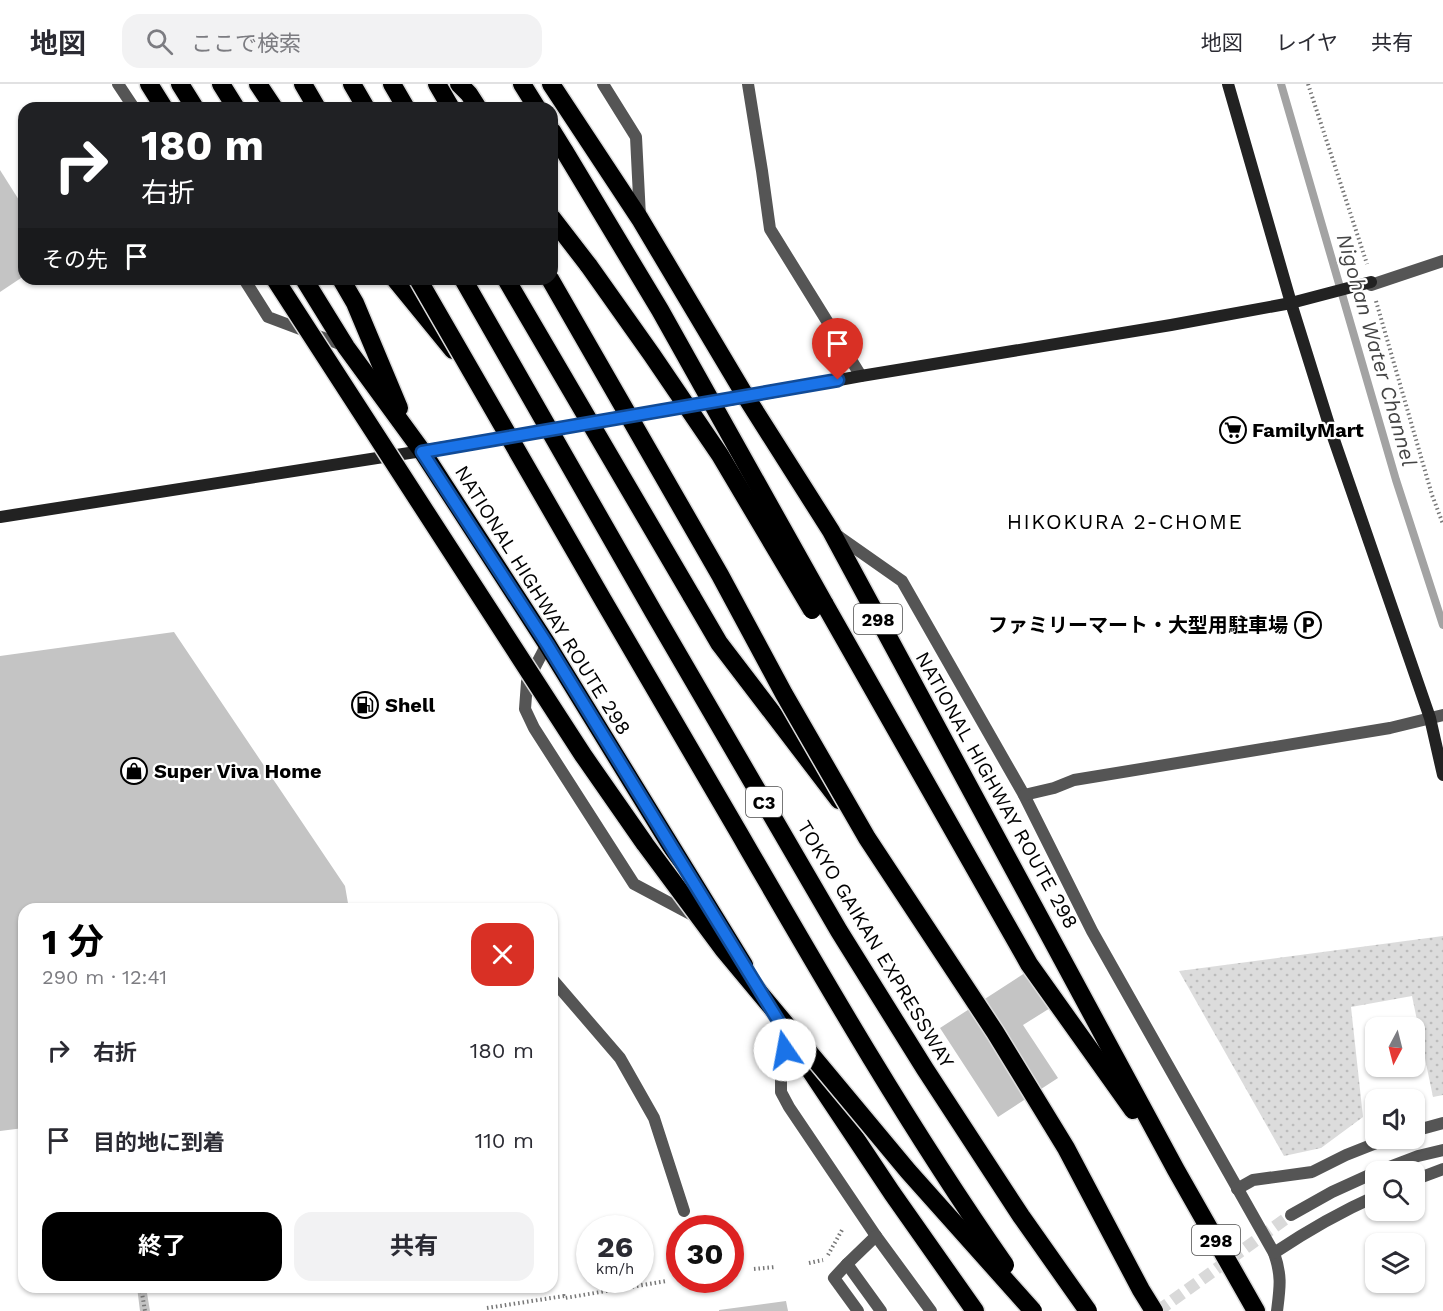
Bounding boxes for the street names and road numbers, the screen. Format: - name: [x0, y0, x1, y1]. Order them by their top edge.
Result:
- street label: NATIONAL HIGHWAY ROUTE 298: [450, 461, 636, 739]
- road number: 298: [854, 604, 902, 634]
- street label: NATIONAL HIGHWAY ROUTE 298: [911, 647, 1083, 933]
- road number: C3: [746, 787, 782, 817]
- street label: TOKYO GAIKAN EXPRESSWAY: [793, 816, 960, 1072]
- road number: 298: [1192, 1225, 1240, 1255]

